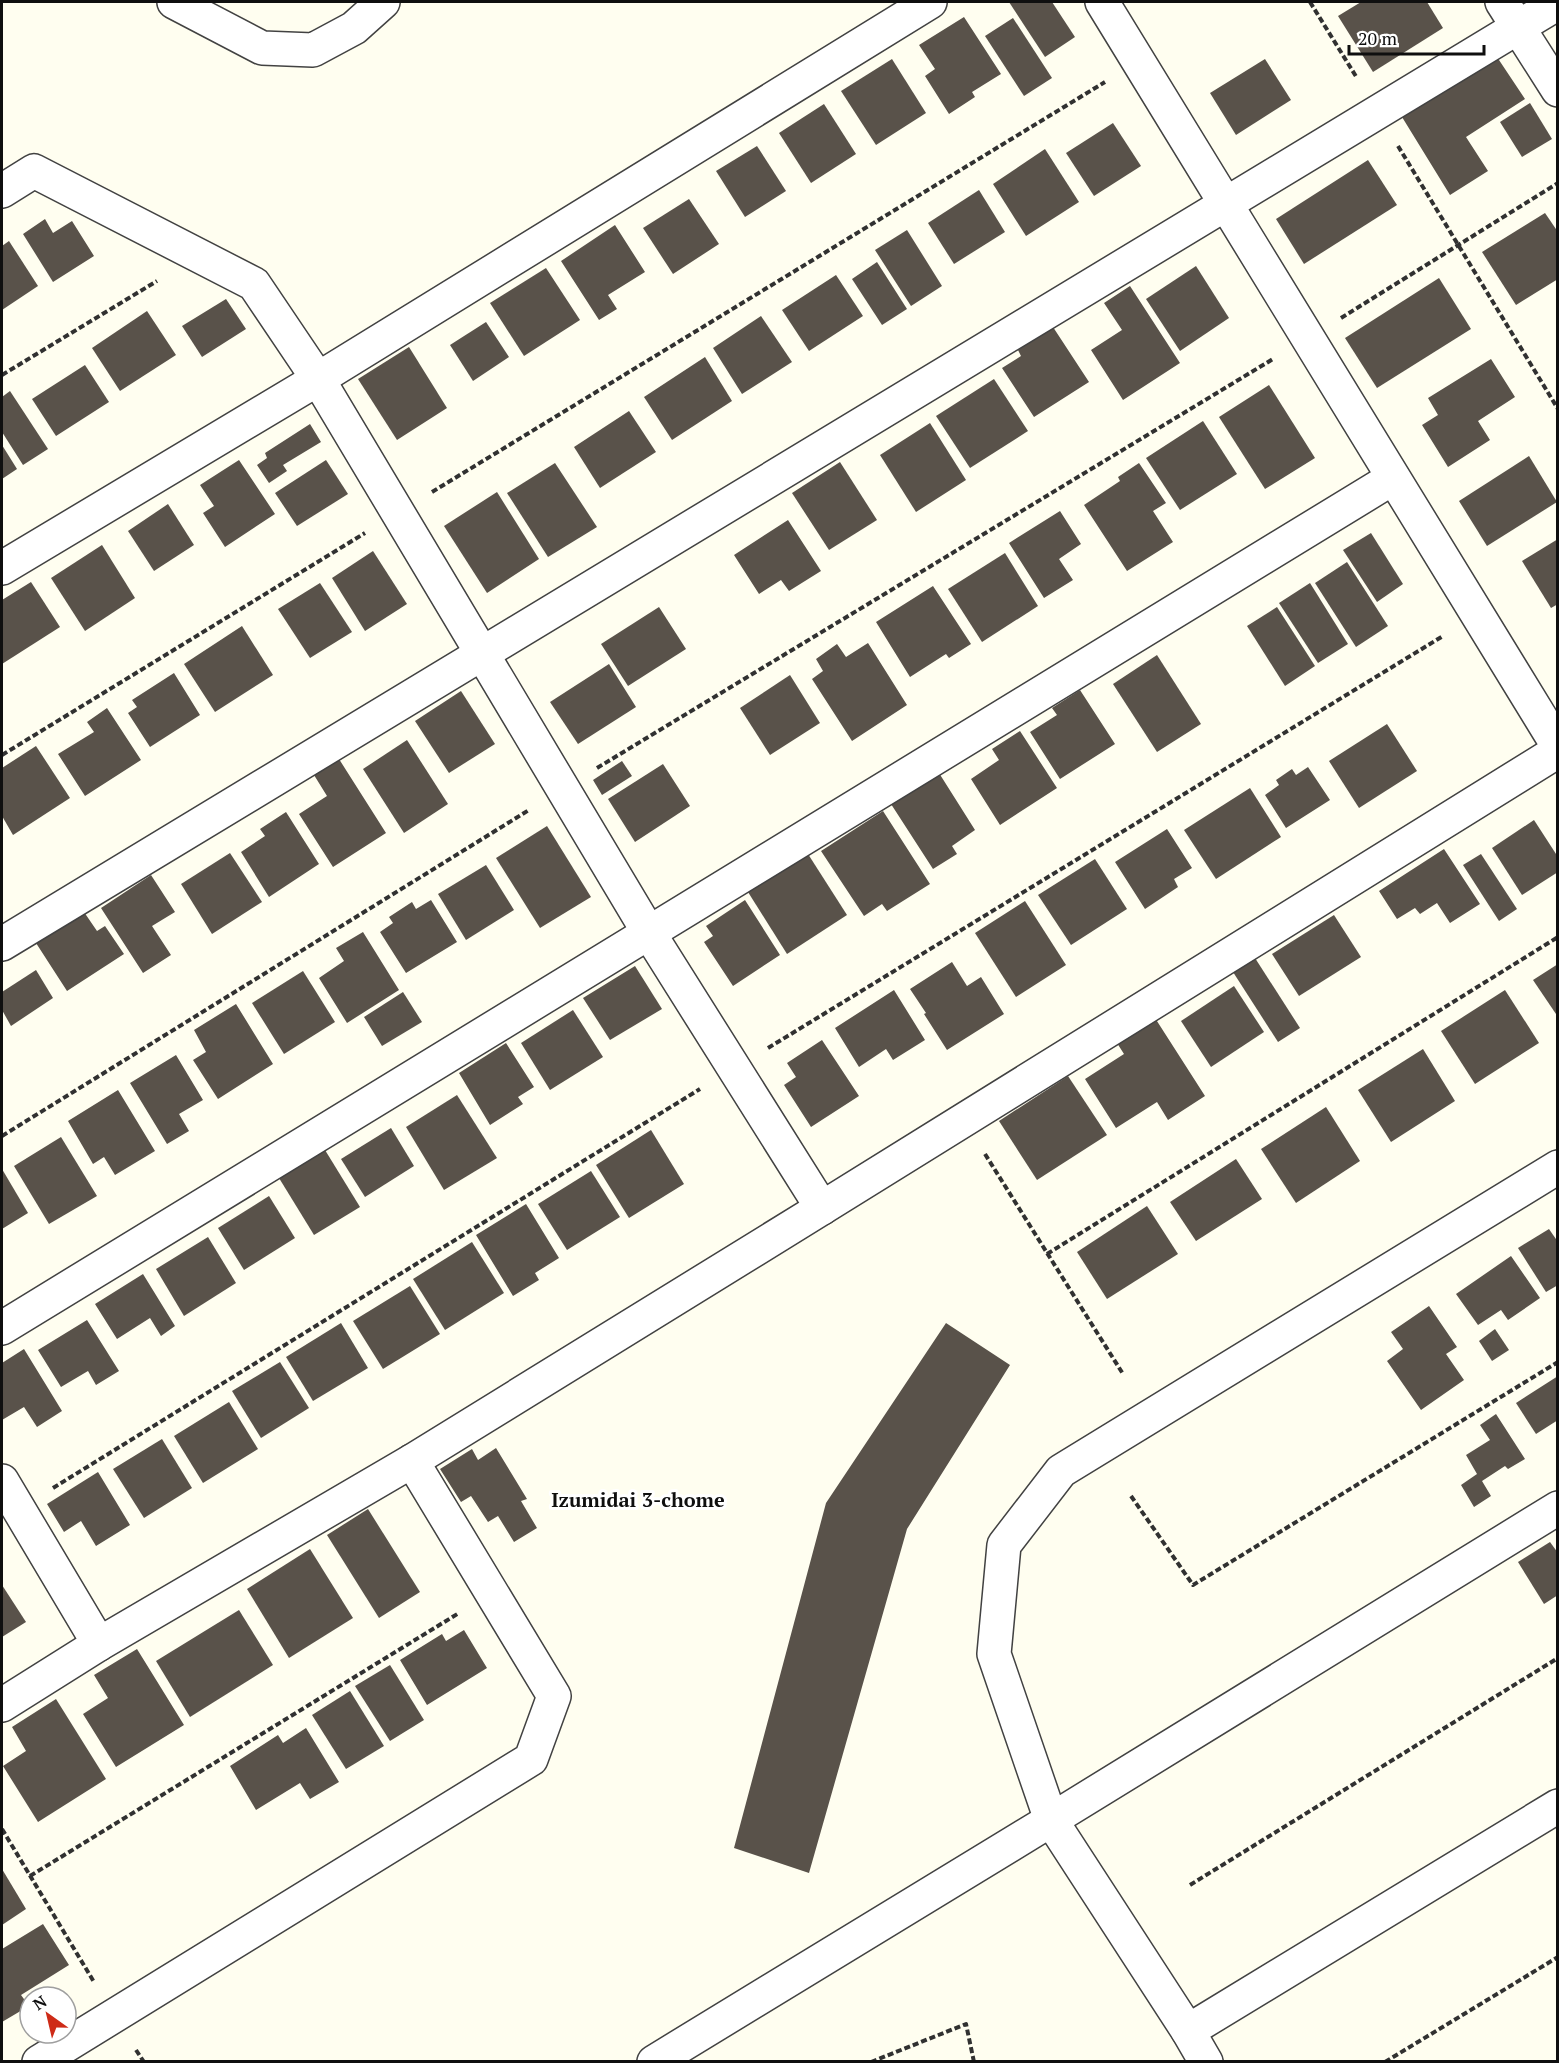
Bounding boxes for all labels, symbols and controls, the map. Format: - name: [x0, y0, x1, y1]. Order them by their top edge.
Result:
- scale bar: [1349, 18, 1484, 56]
- text: 20 m: [1358, 26, 1398, 50]
- district label: Izumidai 3-chome: [551, 1486, 725, 1513]
- north arrow: [18, 1985, 78, 2045]
- text: N: [28, 1990, 51, 2015]

